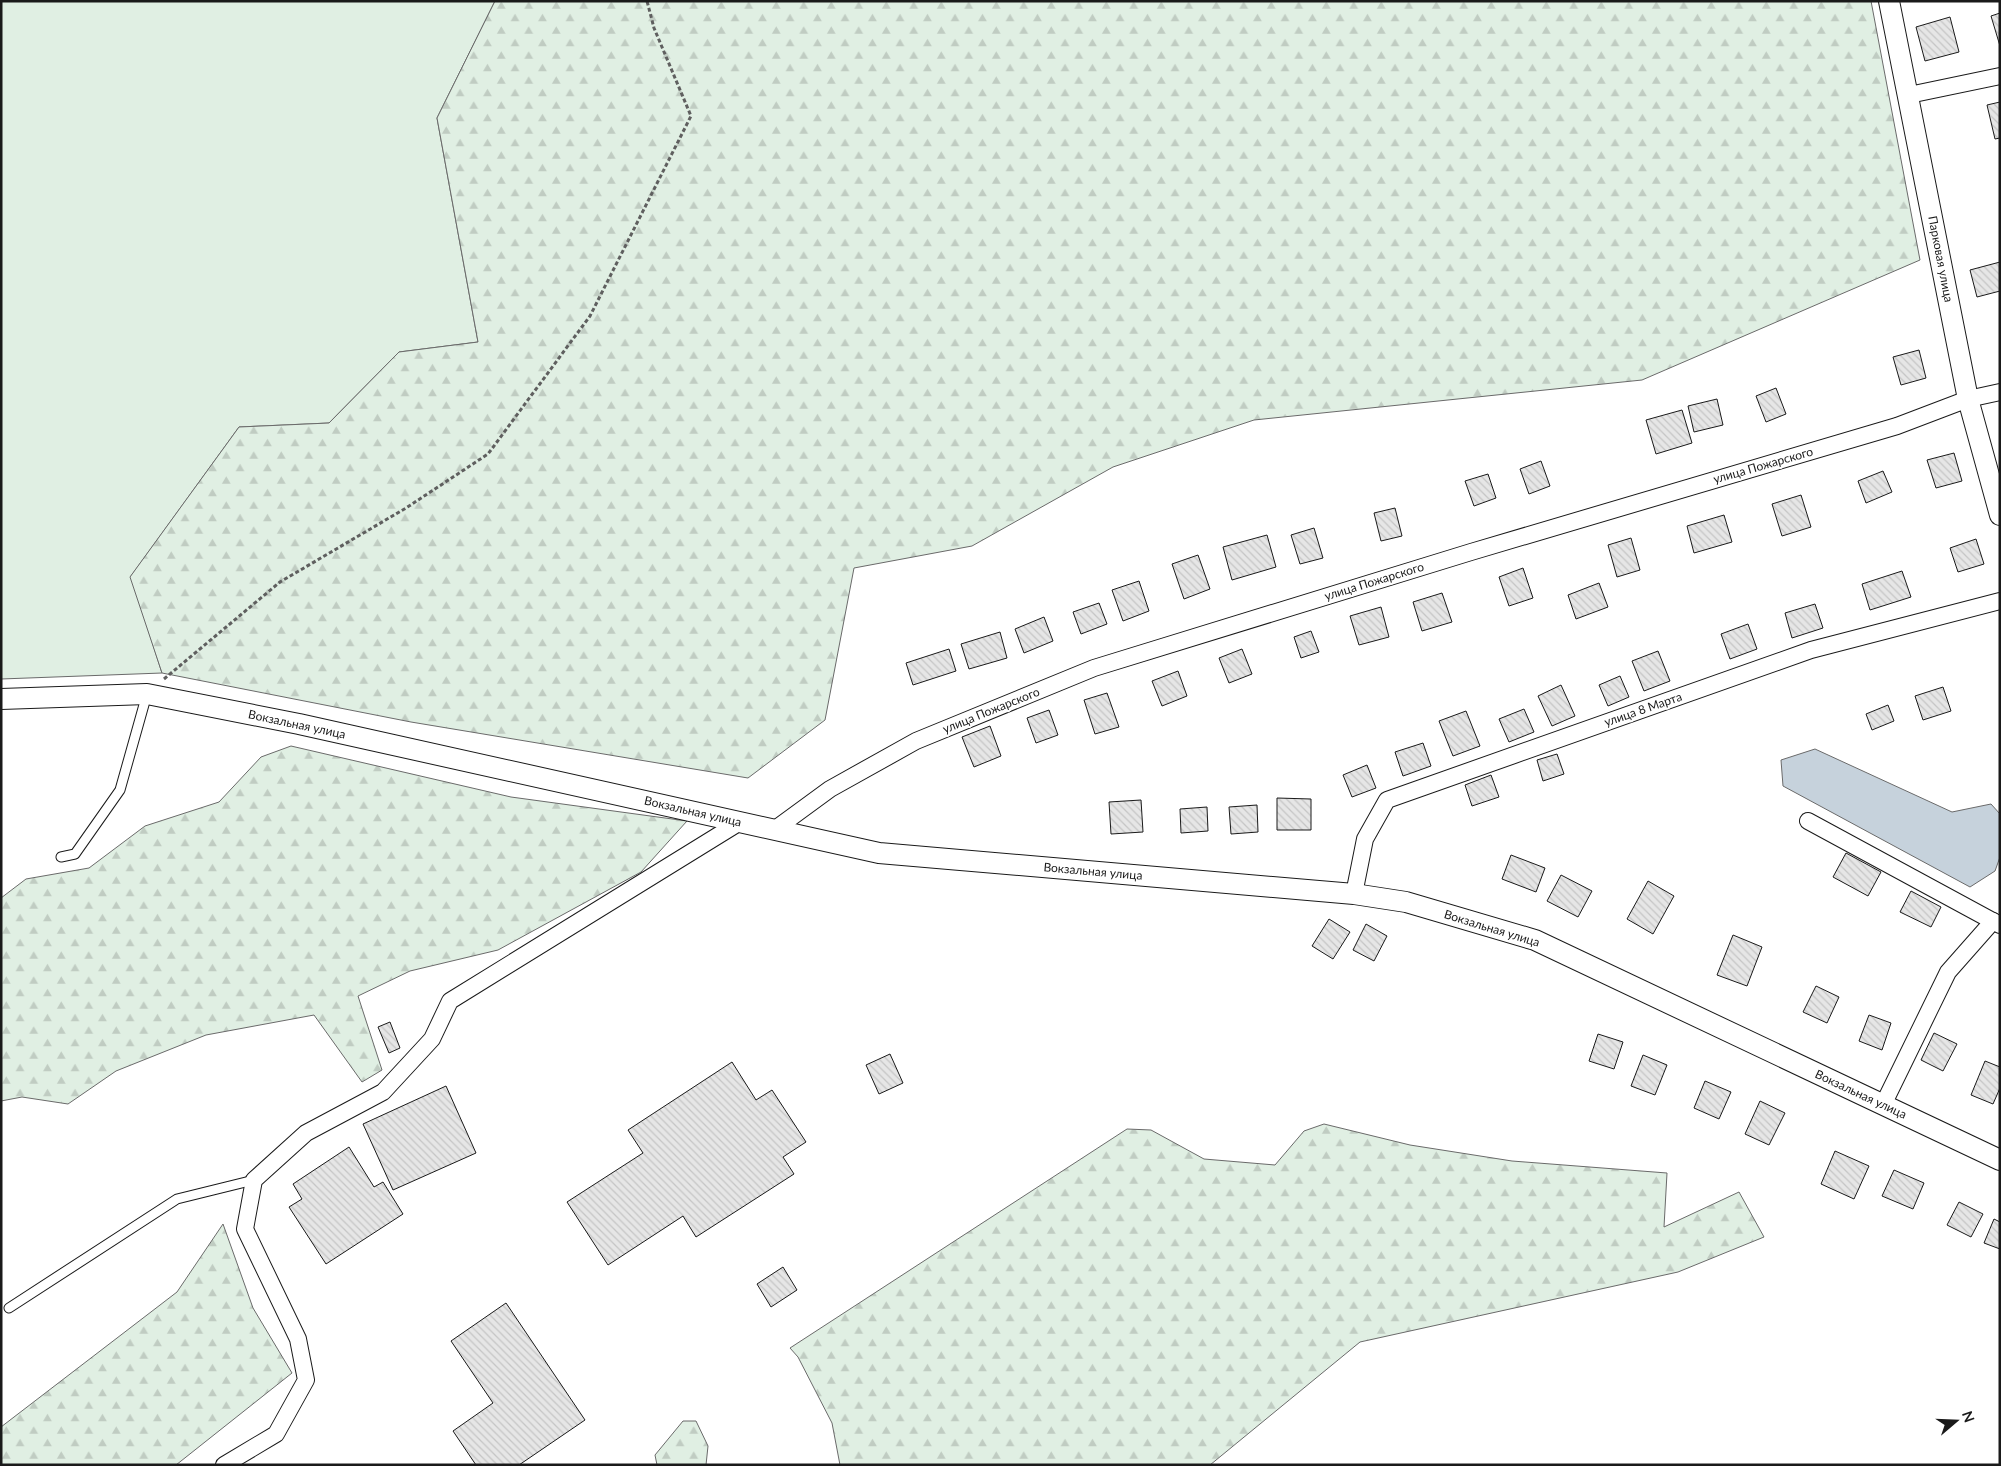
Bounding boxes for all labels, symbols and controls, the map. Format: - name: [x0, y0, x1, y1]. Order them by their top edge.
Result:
- street label: Парковая улица: [1925, 214, 1957, 304]
- street label: улица Пожарского: [1711, 444, 1815, 486]
- street label: улица Пожарского: [1322, 559, 1426, 603]
- street label: улица Пожарского: [940, 684, 1042, 736]
- street label: улица 8 Марта: [1602, 689, 1684, 729]
- street label: Вокзальная улица: [247, 706, 347, 742]
- street label: Вокзальная улица: [643, 793, 743, 829]
- street label: Вокзальная улица: [1043, 859, 1143, 883]
- street label: Вокзальная улица: [1442, 906, 1542, 950]
- street label: Вокзальная улица: [1813, 1066, 1909, 1122]
- north arrow: [1931, 1396, 1981, 1446]
- text: N: [1959, 1409, 1979, 1424]

